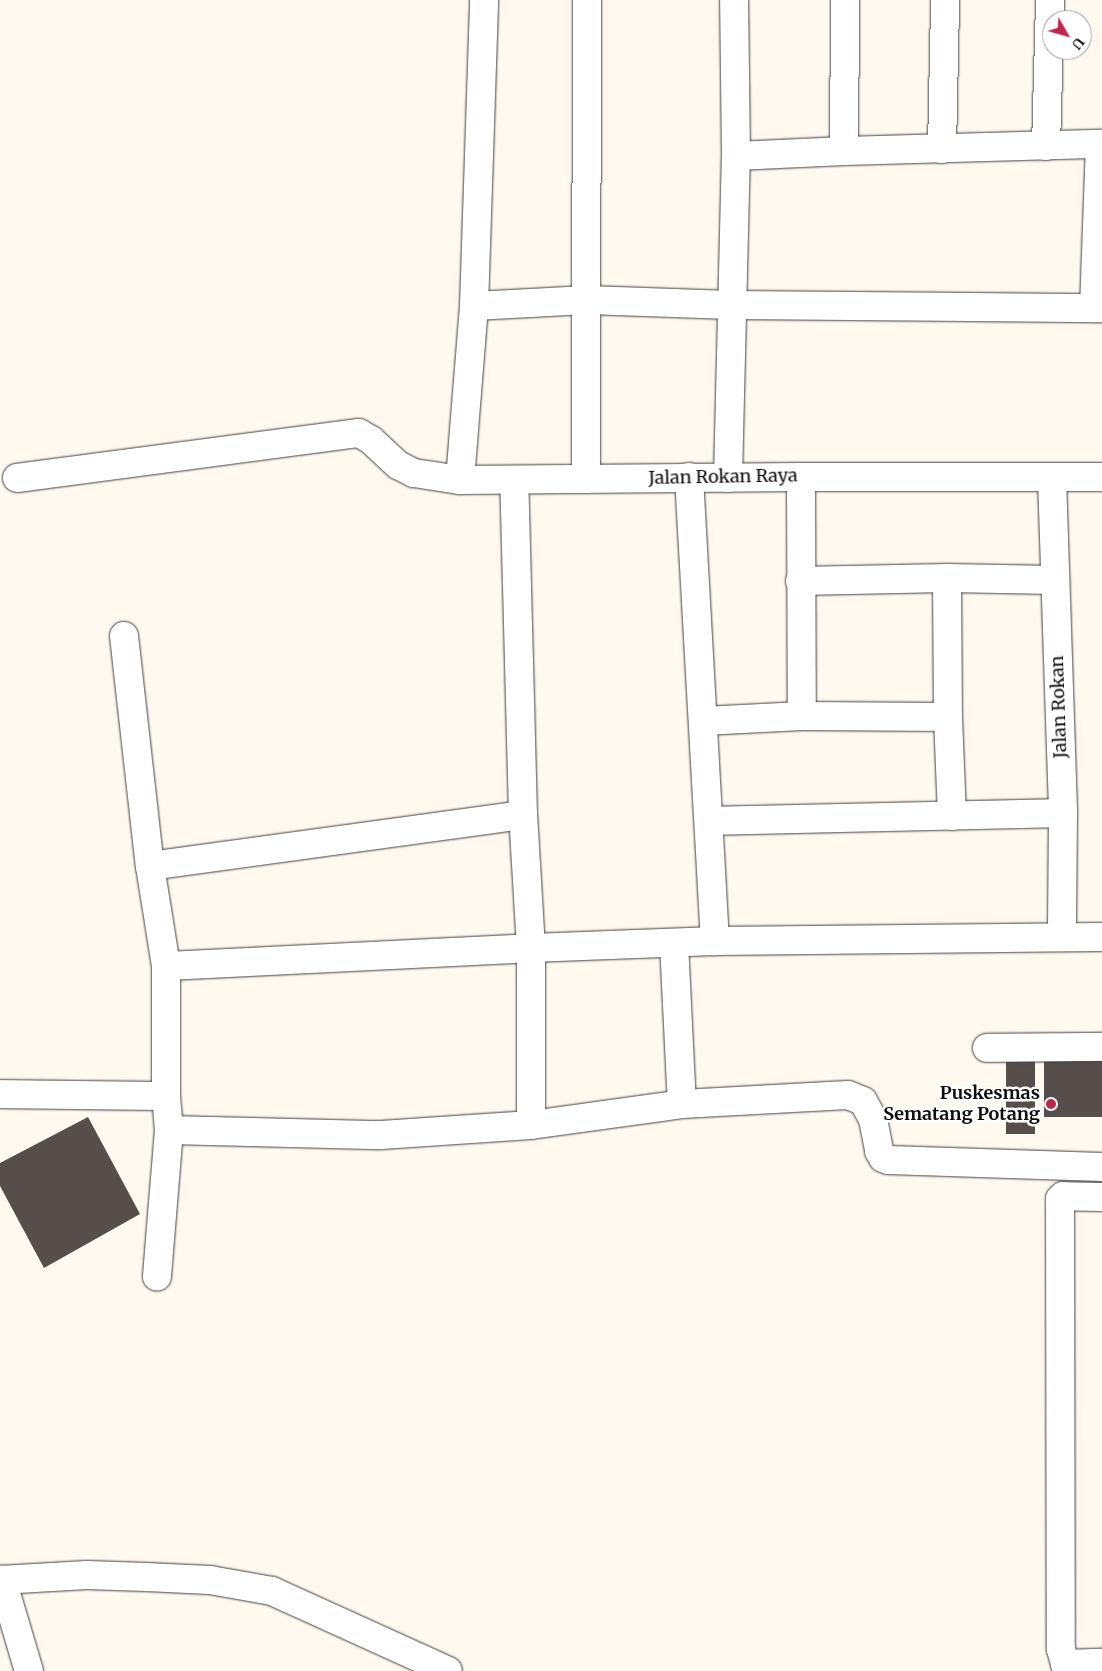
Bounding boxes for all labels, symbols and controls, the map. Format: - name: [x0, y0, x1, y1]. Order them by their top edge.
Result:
- north arrow: [1042, 10, 1092, 60]
- text: U: [1068, 34, 1088, 53]
- street label: Jalan Rokan Raya: [648, 465, 798, 489]
- street label: Jalan Rokan: [1046, 655, 1072, 759]
- place label: Puskesmas Sematang Potang: [883, 1083, 1040, 1126]
- marker: Puskesmas Sematang Potang: [1044, 1097, 1058, 1111]

